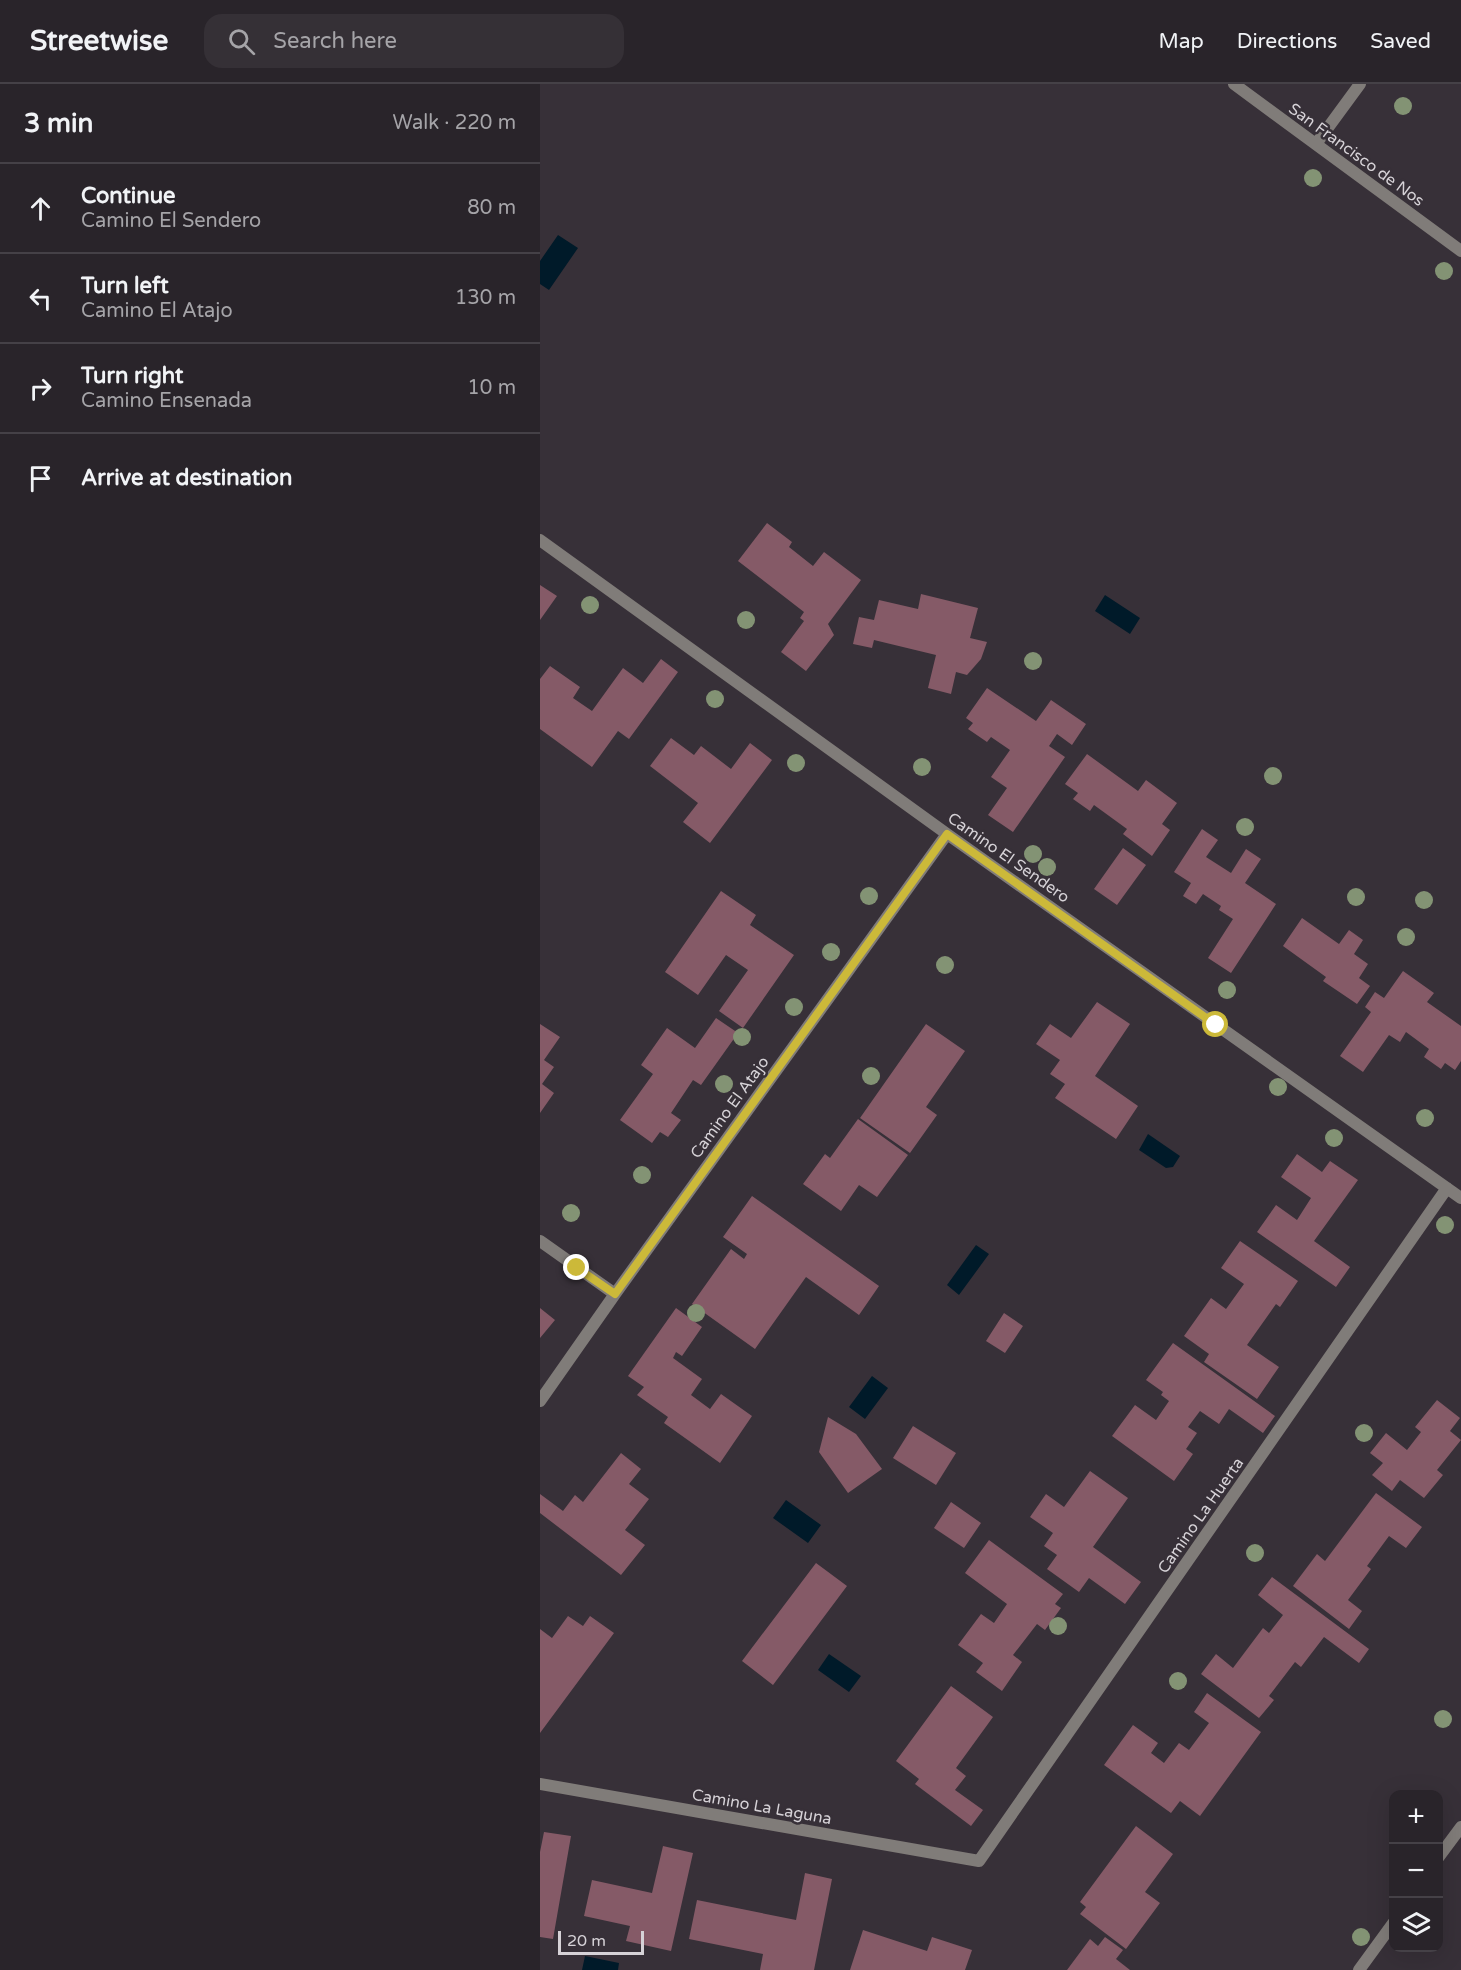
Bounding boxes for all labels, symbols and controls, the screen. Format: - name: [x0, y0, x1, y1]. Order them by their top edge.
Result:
- search box: [204, 14, 624, 68]
- text: Streetwise: [30, 24, 168, 58]
- icon: search: [225, 25, 258, 58]
- text: Search here: [273, 28, 397, 54]
- text: Map: [1158, 29, 1204, 54]
- text: Directions: [1237, 29, 1337, 54]
- text: Saved: [1370, 29, 1431, 54]
- street label: San Francisco de Nos: [1285, 99, 1428, 211]
- text: 3 min: [24, 108, 93, 139]
- text: Walk · 220 m: [393, 111, 516, 135]
- text: Continue: [81, 183, 176, 209]
- icon: ahead: [24, 192, 57, 225]
- text: 80 m: [467, 196, 516, 220]
- text: Camino El Sendero: [81, 209, 261, 233]
- text: Turn left: [81, 273, 169, 299]
- icon: left: [24, 282, 57, 315]
- text: 130 m: [455, 286, 516, 310]
- text: Camino El Atajo: [81, 299, 233, 323]
- text: Turn right: [81, 363, 183, 389]
- icon: right: [24, 372, 57, 405]
- text: 10 m: [467, 376, 516, 400]
- text: Camino Ensenada: [81, 389, 252, 413]
- icon: arrive: [24, 462, 57, 495]
- text: Arrive at destination: [81, 465, 292, 491]
- street label: Camino El Sendero: [944, 808, 1073, 907]
- route start: [1202, 1011, 1228, 1037]
- street label: Camino El Atajo: [686, 1053, 774, 1163]
- route end: [563, 1254, 589, 1280]
- street label: Camino La Huerta: [1153, 1454, 1248, 1577]
- street label: Camino La Laguna: [690, 1785, 833, 1829]
- map controls: [1389, 1790, 1443, 1952]
- button: +: [1389, 1790, 1443, 1844]
- button: −: [1389, 1844, 1443, 1898]
- button: layers: [1389, 1898, 1443, 1952]
- scale bar: [558, 1928, 644, 1956]
- text: 20 m: [567, 1931, 606, 1951]

